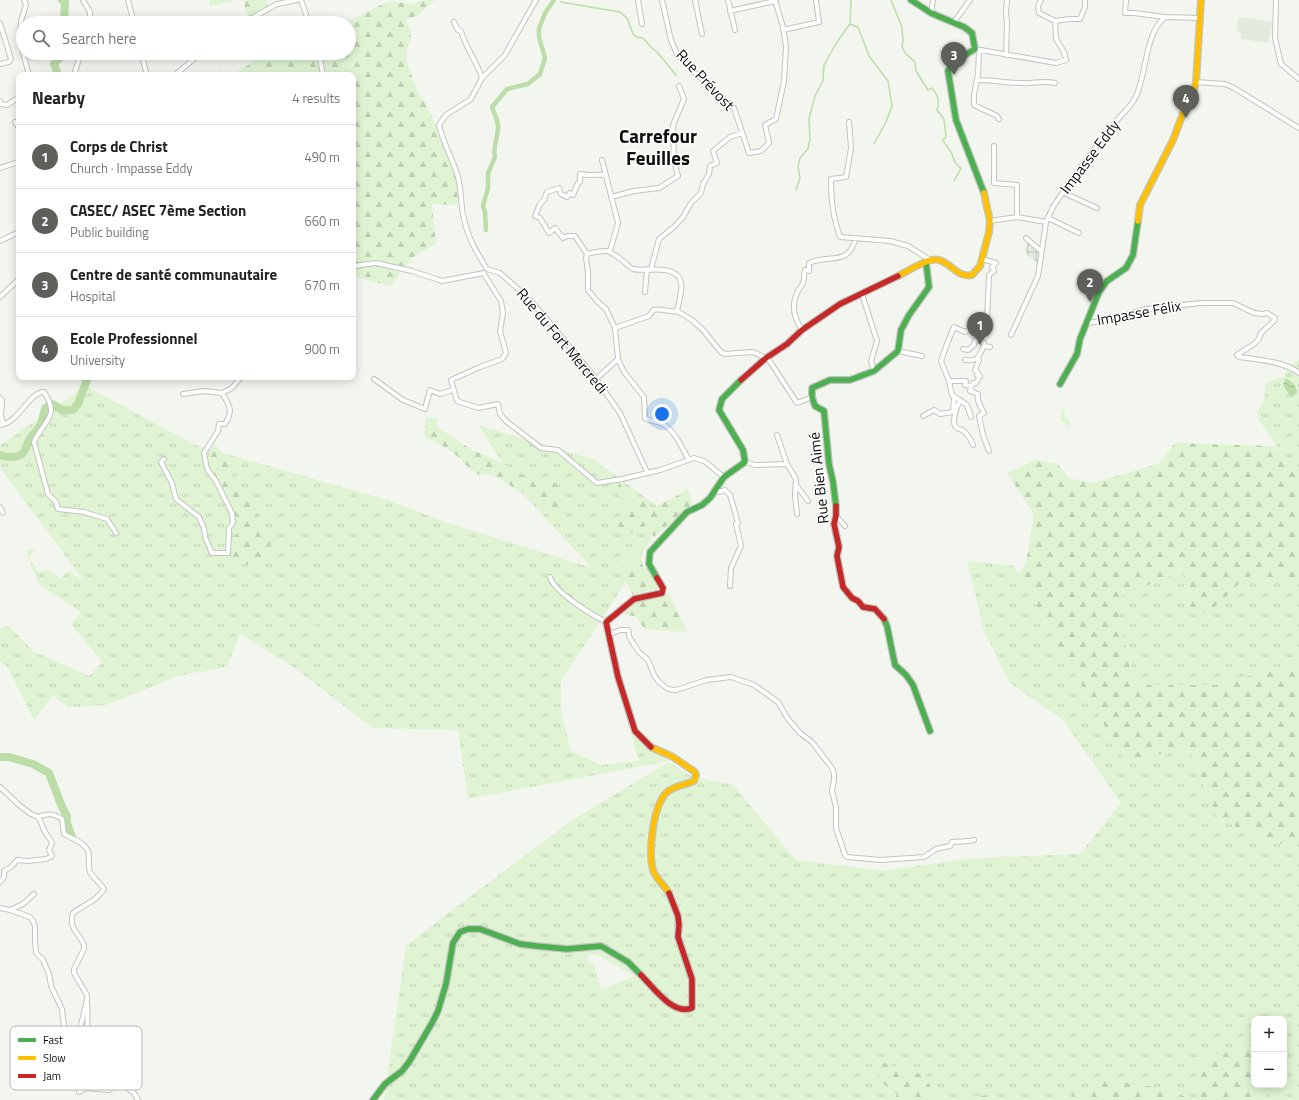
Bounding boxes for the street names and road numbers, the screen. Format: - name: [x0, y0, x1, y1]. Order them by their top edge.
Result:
- street label: Rue Prévost: [671, 44, 740, 116]
- street label: Impasse Eddy: [1054, 115, 1125, 199]
- street label: Rue du Fort Mercredi: [511, 283, 614, 399]
- street label: Impasse Félix: [1095, 294, 1183, 331]
- street label: Rue Bien Aimé: [802, 431, 835, 525]

